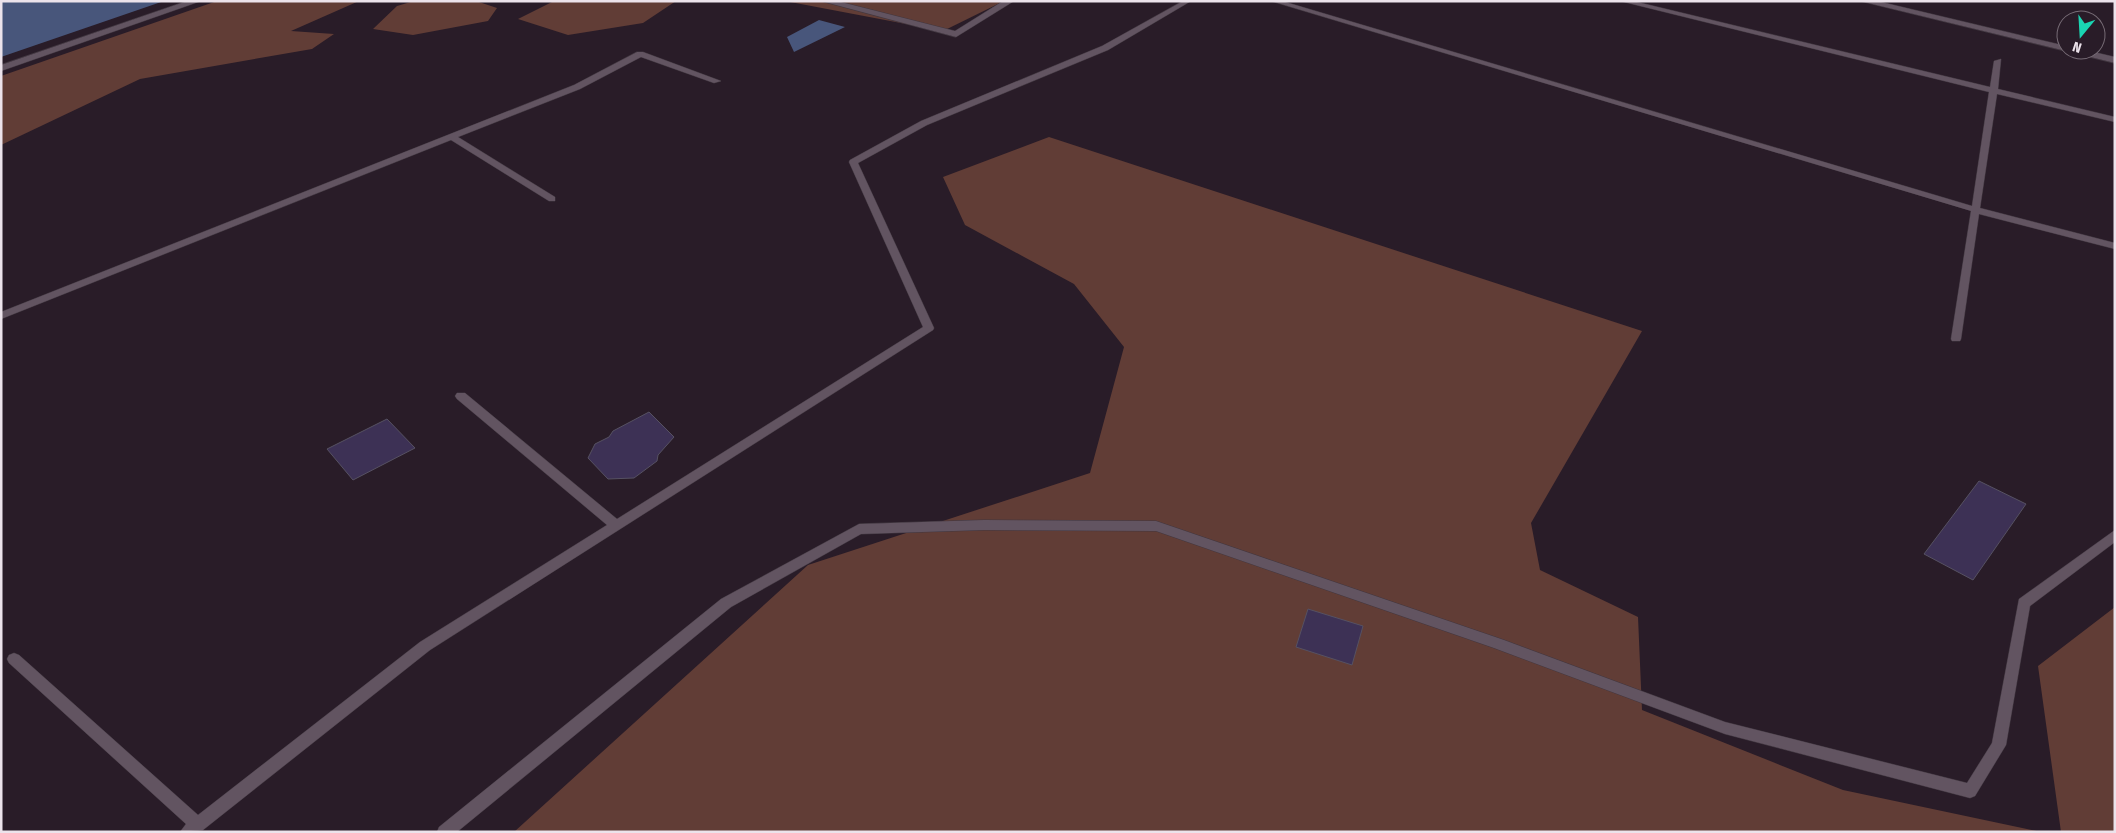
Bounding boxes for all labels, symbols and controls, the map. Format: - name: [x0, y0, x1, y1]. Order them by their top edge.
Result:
- north arrow: [2056, 10, 2106, 60]
- text: N: [2071, 38, 2084, 56]

